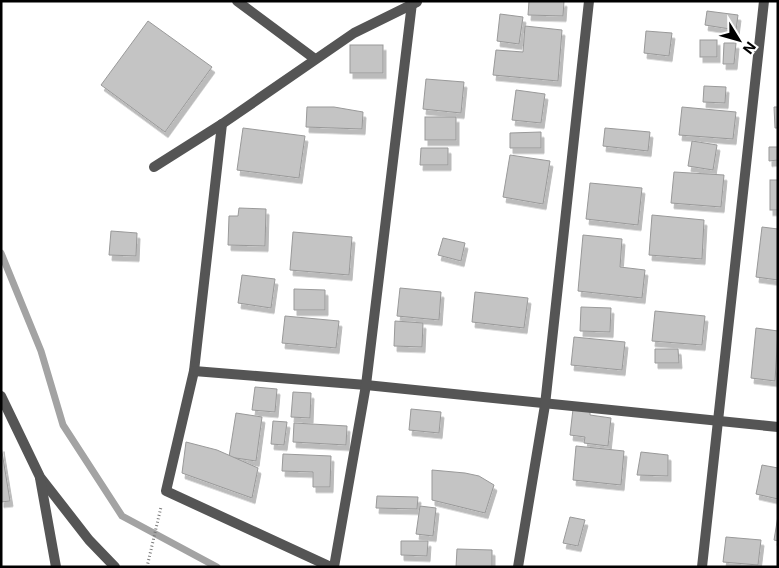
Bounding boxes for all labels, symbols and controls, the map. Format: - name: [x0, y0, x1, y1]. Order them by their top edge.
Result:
- north arrow: [714, 15, 764, 65]
- text: N: [740, 39, 760, 58]

